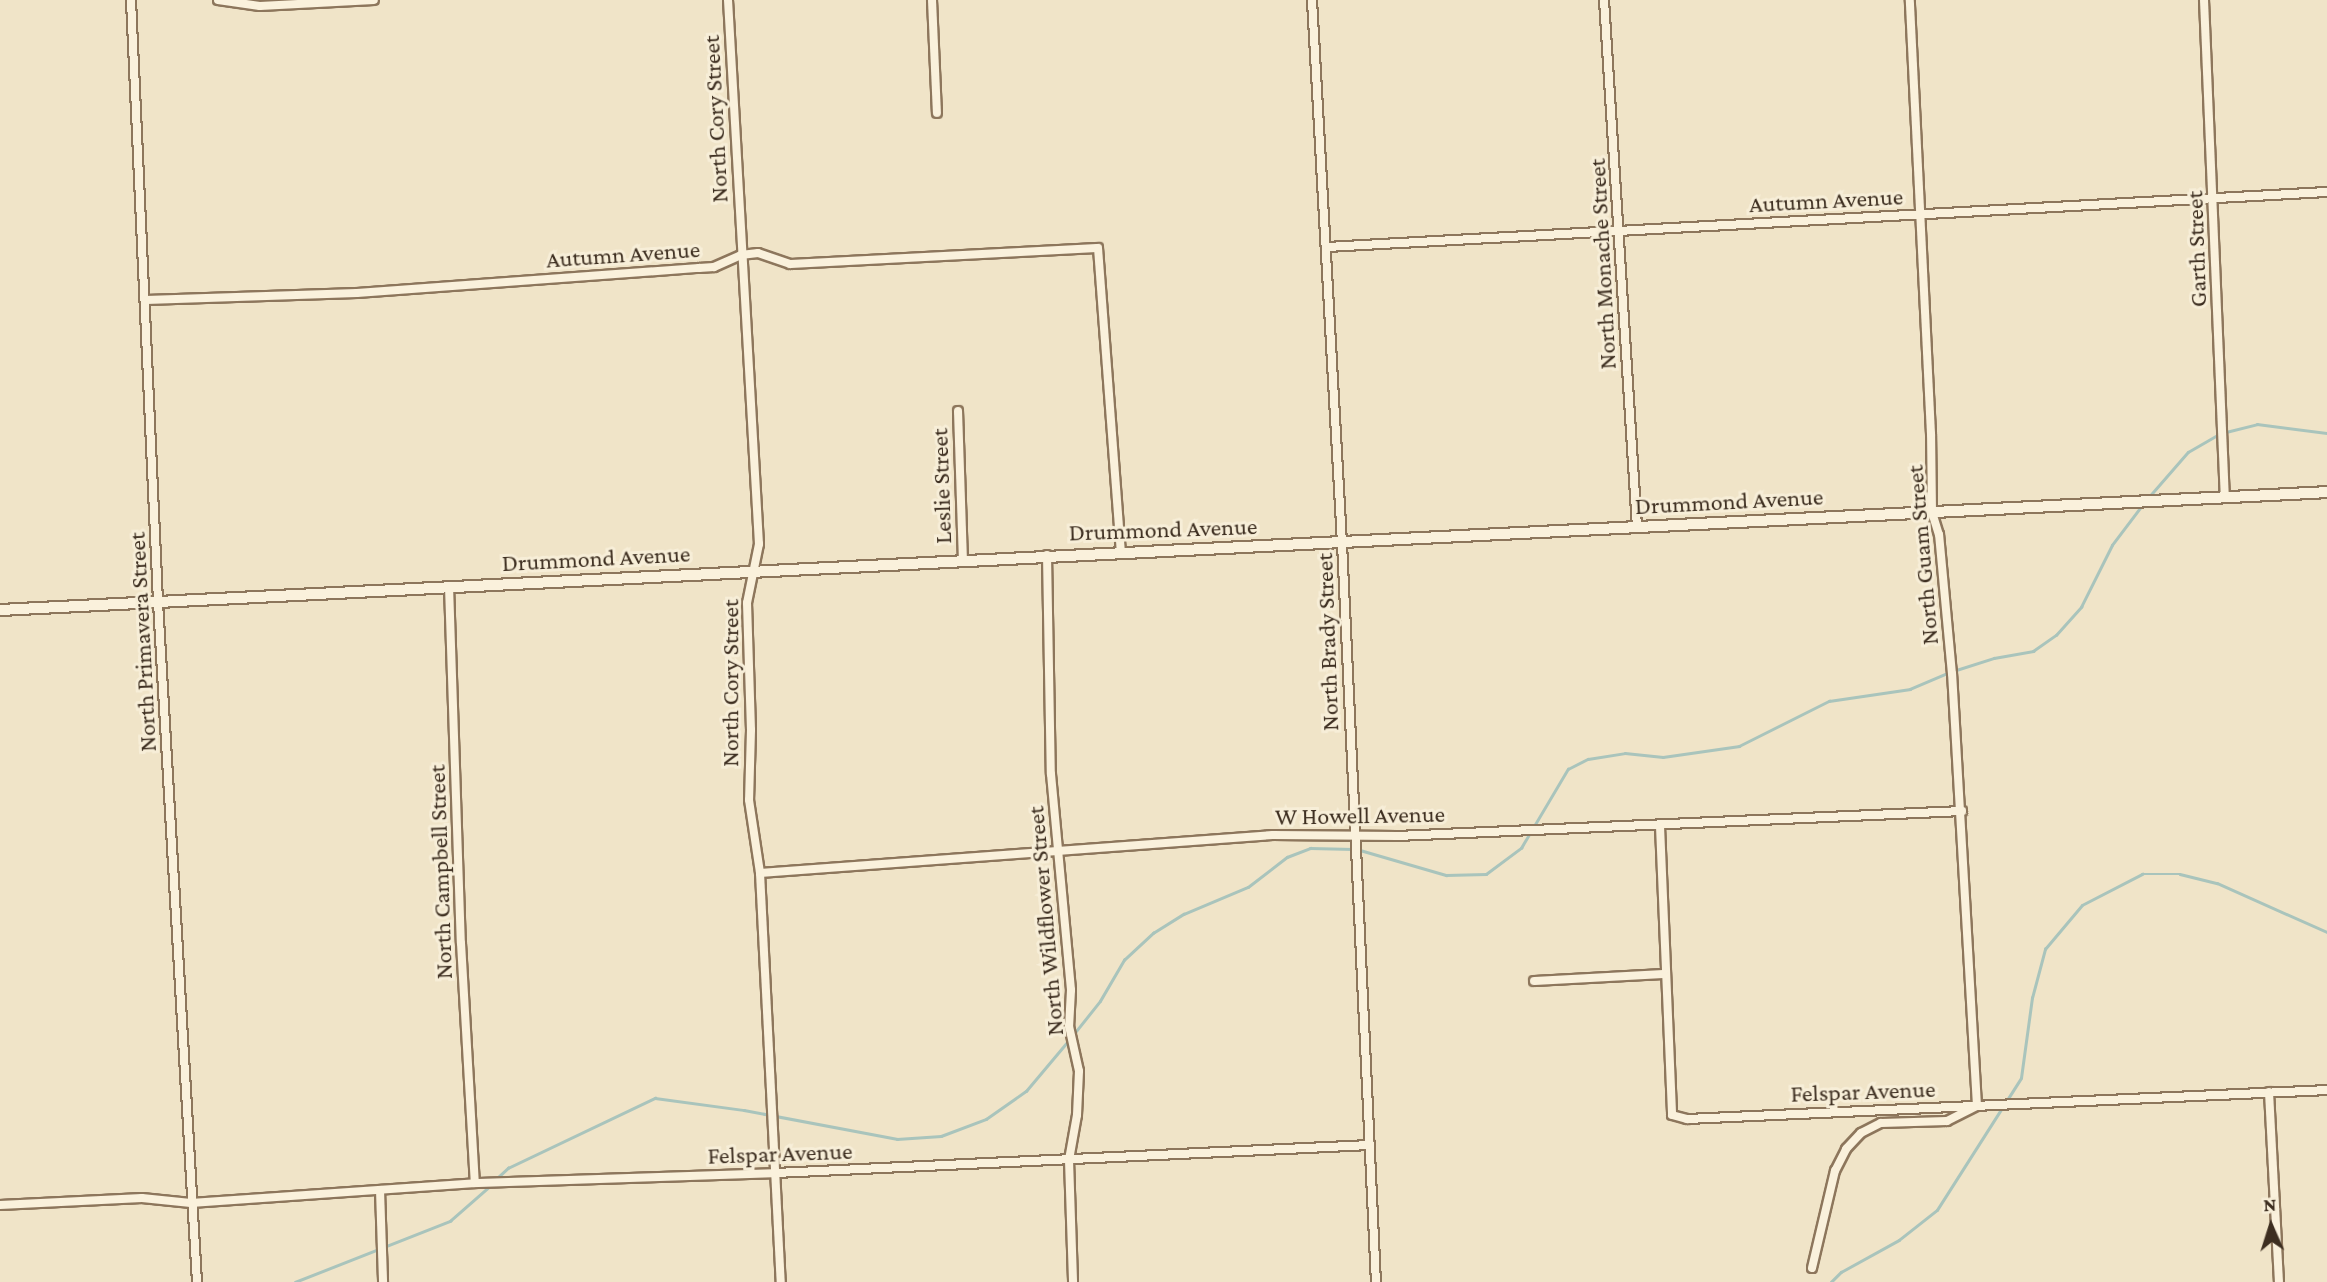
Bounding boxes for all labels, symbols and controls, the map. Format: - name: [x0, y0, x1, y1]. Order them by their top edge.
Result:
- street label: North Cory Street: [696, 35, 734, 203]
- street label: North Monache Street: [1582, 158, 1622, 370]
- street label: Autumn Avenue: [1748, 182, 1904, 218]
- street label: Garth Street: [2180, 190, 2212, 308]
- street label: Autumn Avenue: [545, 234, 701, 274]
- street label: Leslie Street: [925, 428, 957, 544]
- street label: North Guam Street: [1900, 464, 1944, 646]
- street label: Drummond Avenue: [1634, 482, 1824, 520]
- street label: Drummond Avenue: [1068, 511, 1258, 547]
- street label: North Primavera Street: [122, 531, 162, 753]
- street label: Drummond Avenue: [501, 539, 691, 577]
- street label: North Brady Street: [1310, 552, 1344, 732]
- street label: North Cory Street: [716, 599, 744, 767]
- street label: North Campbell Street: [422, 764, 458, 980]
- street label: W Howell Avenue: [1275, 799, 1445, 831]
- street label: North Wildflower Street: [1021, 805, 1069, 1037]
- street label: Felspar Avenue: [1790, 1074, 1936, 1108]
- street label: Felspar Avenue: [707, 1136, 853, 1170]
- north arrow: [2236, 1191, 2306, 1261]
- text: N: [2263, 1194, 2277, 1215]

